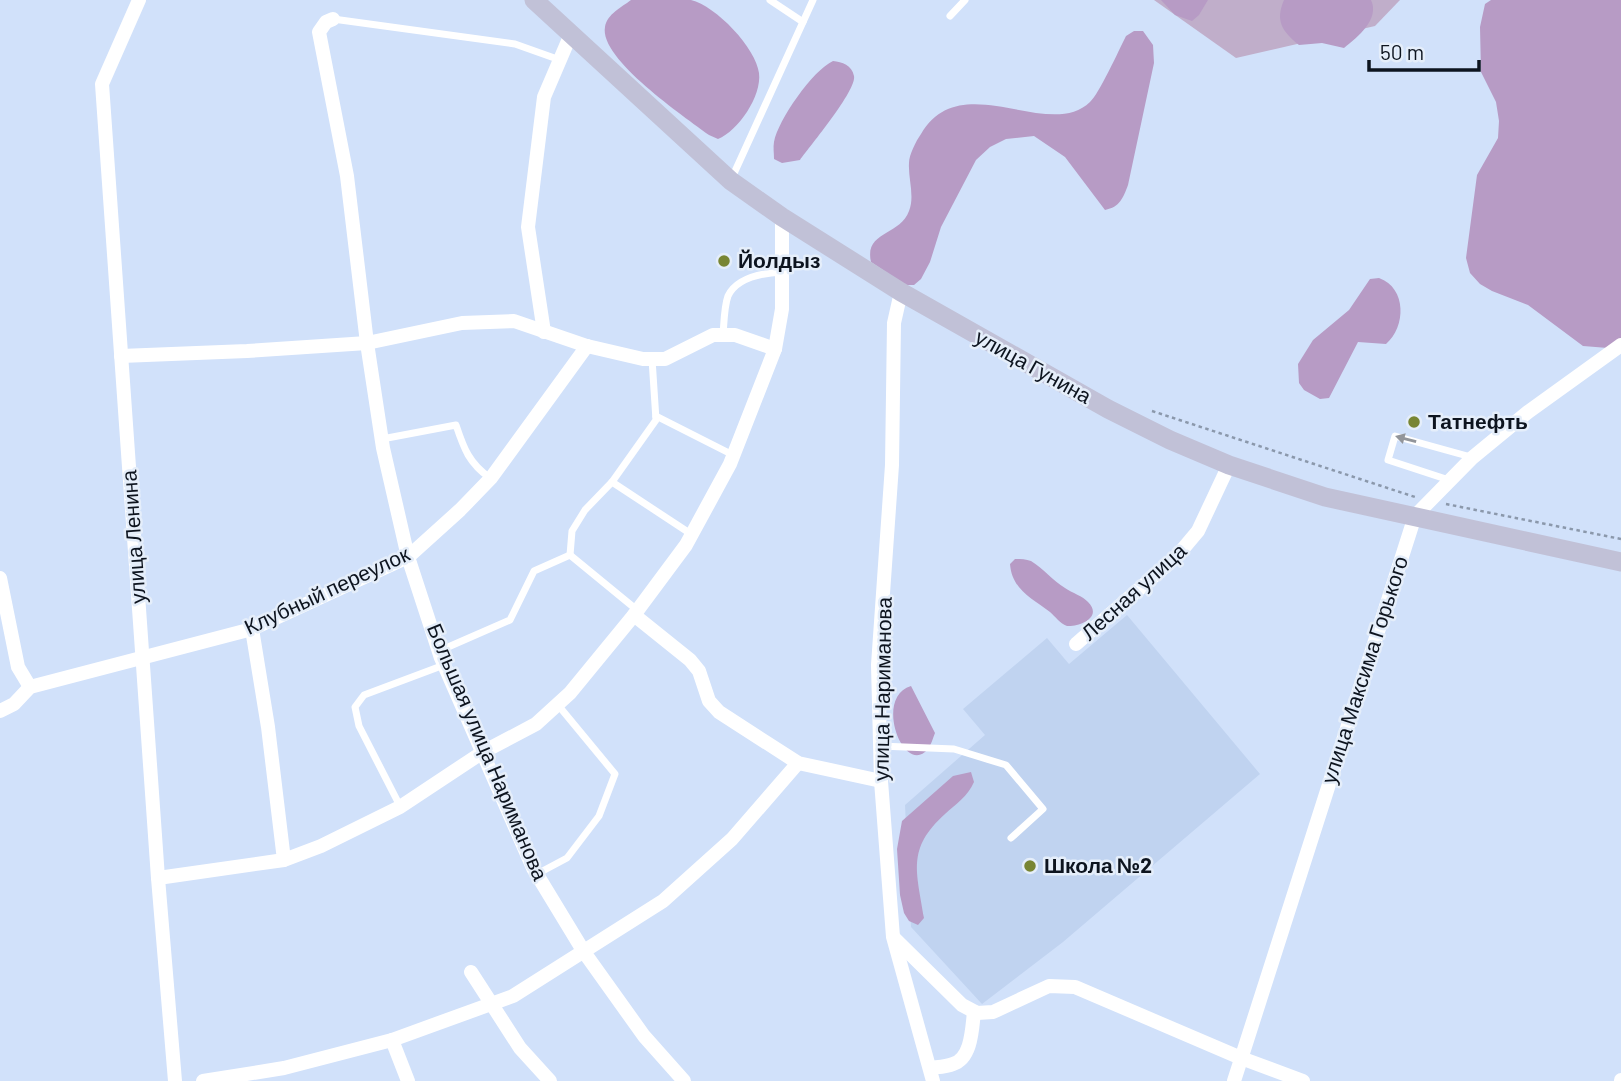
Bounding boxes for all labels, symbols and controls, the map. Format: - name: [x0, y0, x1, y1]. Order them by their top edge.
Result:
- scale bar: [1369, 28, 1479, 72]
- text: 50 m: [1380, 39, 1424, 64]
- place label: Йолдыз: [738, 247, 820, 272]
- marker: Йолдыз: [716, 253, 732, 269]
- street label: улица Гунина: [971, 323, 1096, 408]
- place label: Татнефть: [1428, 408, 1528, 433]
- marker: Татнефть: [1406, 414, 1422, 430]
- one-way arrow: [1396, 434, 1417, 444]
- street label: улица Ленина: [115, 469, 150, 605]
- street label: Лесная улица: [1075, 537, 1191, 645]
- street label: Клубный переулок: [240, 540, 414, 639]
- street label: улица Максима Горького: [1315, 553, 1412, 786]
- street label: улица Нариманова: [867, 596, 896, 781]
- street label: Большая улица Нариманова: [423, 619, 554, 884]
- place label: Школа №2: [1044, 852, 1152, 877]
- marker: Школа №2: [1022, 858, 1038, 874]

